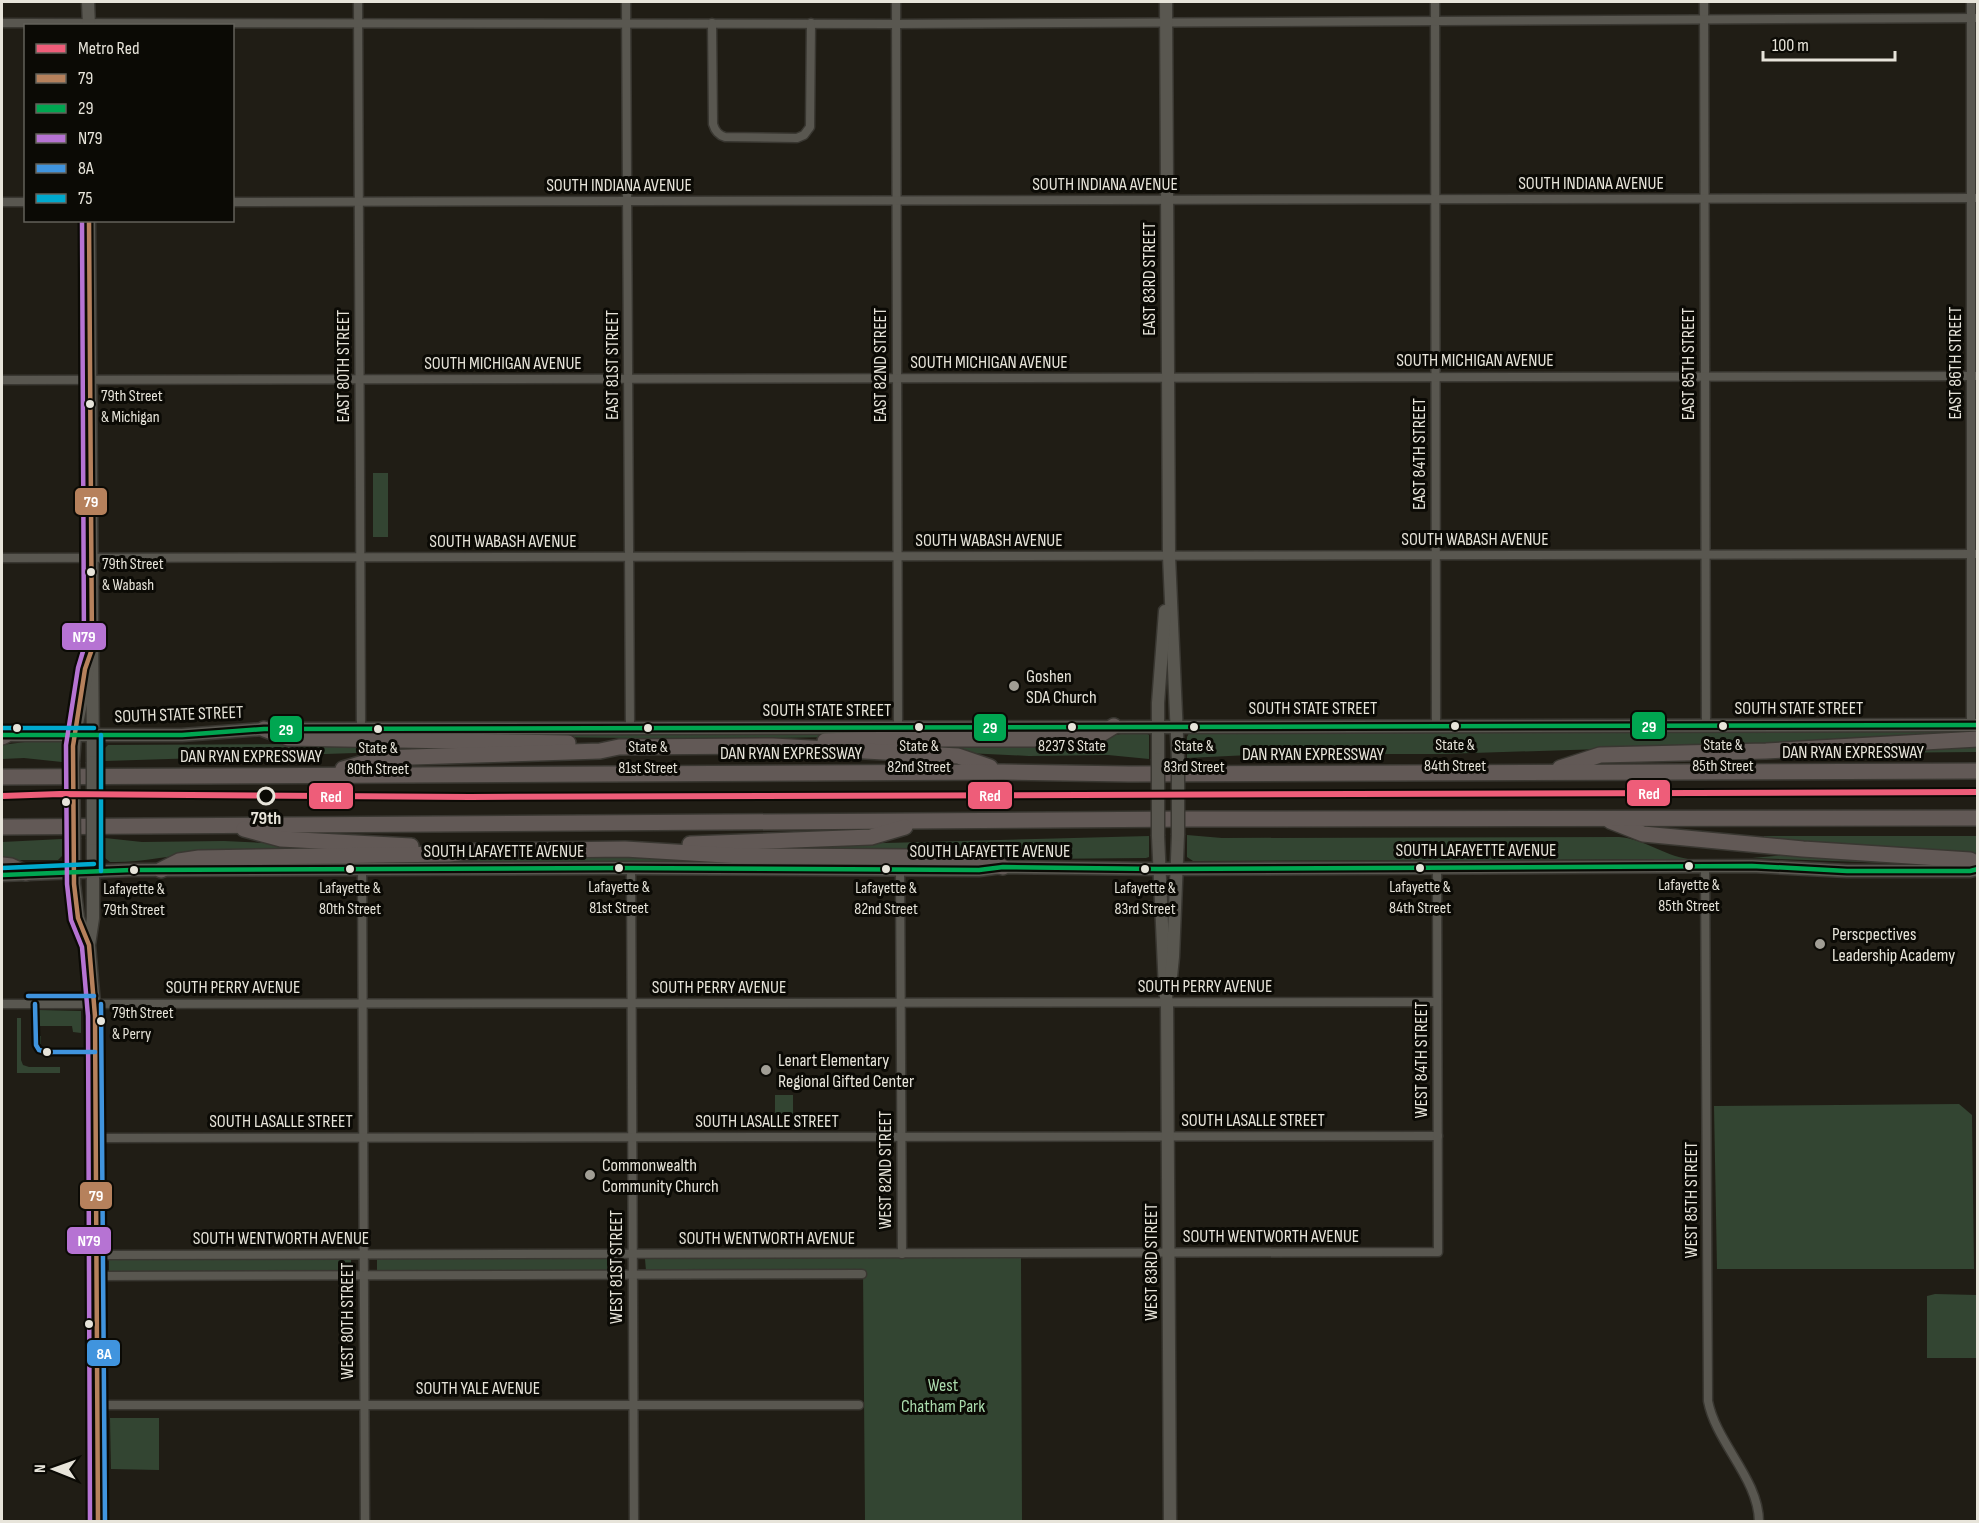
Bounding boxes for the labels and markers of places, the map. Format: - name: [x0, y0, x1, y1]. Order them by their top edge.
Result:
- place label: 79th Street & Michigan: [101, 387, 163, 427]
- marker: 79th Street & Michigan: [84, 398, 96, 410]
- place label: 79th Street & Wabash: [102, 555, 164, 595]
- marker: 79th Street & Wabash: [85, 566, 97, 578]
- place label: Goshen SDA Church: [1026, 666, 1097, 708]
- marker: Goshen SDA Church: [1007, 679, 1021, 693]
- marker: State & 84th Street: [1449, 720, 1461, 732]
- marker: State & 85th Street: [1717, 720, 1729, 732]
- marker: State & 82nd Street: [913, 721, 925, 733]
- marker: 8237 S State: [1066, 721, 1078, 733]
- marker: State & 83rd Street: [1188, 721, 1200, 733]
- unlabelled marker: [11, 722, 23, 734]
- marker: State & 81st Street: [642, 722, 654, 734]
- marker: State & 80th Street: [372, 723, 384, 735]
- place label: State & 84th Street: [1424, 736, 1486, 776]
- place label: State & 85th Street: [1692, 736, 1754, 776]
- place label: State & 82nd Street: [887, 737, 951, 777]
- place label: 8237 S State: [1038, 737, 1106, 756]
- place label: State & 83rd Street: [1163, 737, 1225, 777]
- place label: State & 81st Street: [618, 738, 678, 778]
- place label: State & 80th Street: [347, 739, 409, 779]
- marker: 79th: [257, 787, 275, 805]
- unlabelled marker: [60, 796, 72, 808]
- place label: 79th: [251, 808, 281, 829]
- marker: Lafayette & 85th Street: [1683, 860, 1695, 872]
- marker: Lafayette & 81st Street: [613, 862, 625, 874]
- marker: Lafayette & 84th Street: [1414, 862, 1426, 874]
- marker: Lafayette & 80th Street: [344, 863, 356, 875]
- marker: Lafayette & 82nd Street: [880, 863, 892, 875]
- marker: Lafayette & 83rd Street: [1139, 863, 1151, 875]
- marker: Lafayette & 79th Street: [128, 864, 140, 876]
- place label: Lafayette & 85th Street: [1658, 876, 1720, 916]
- place label: Lafayette & 81st Street: [588, 878, 650, 918]
- place label: Lafayette & 84th Street: [1389, 878, 1451, 918]
- place label: Lafayette & 80th Street: [319, 879, 381, 919]
- place label: Lafayette & 82nd Street: [854, 879, 918, 919]
- place label: Lafayette & 83rd Street: [1114, 879, 1176, 919]
- place label: Lafayette & 79th Street: [103, 880, 165, 920]
- place label: Perscpectives Leadership Academy: [1832, 924, 1955, 966]
- marker: Perscpectives Leadership Academy: [1813, 937, 1827, 951]
- place label: 79th Street & Perry: [112, 1004, 174, 1044]
- marker: 79th Street & Perry: [95, 1015, 107, 1027]
- unlabelled marker: [41, 1046, 53, 1058]
- place label: Lenart Elementary Regional Gifted Center: [778, 1050, 914, 1092]
- marker: Lenart Elementary Regional Gifted Center: [759, 1063, 773, 1077]
- place label: Commonwealth Community Church: [602, 1155, 719, 1197]
- marker: Commonwealth Community Church: [583, 1168, 597, 1182]
- unlabelled marker: [83, 1318, 95, 1330]

